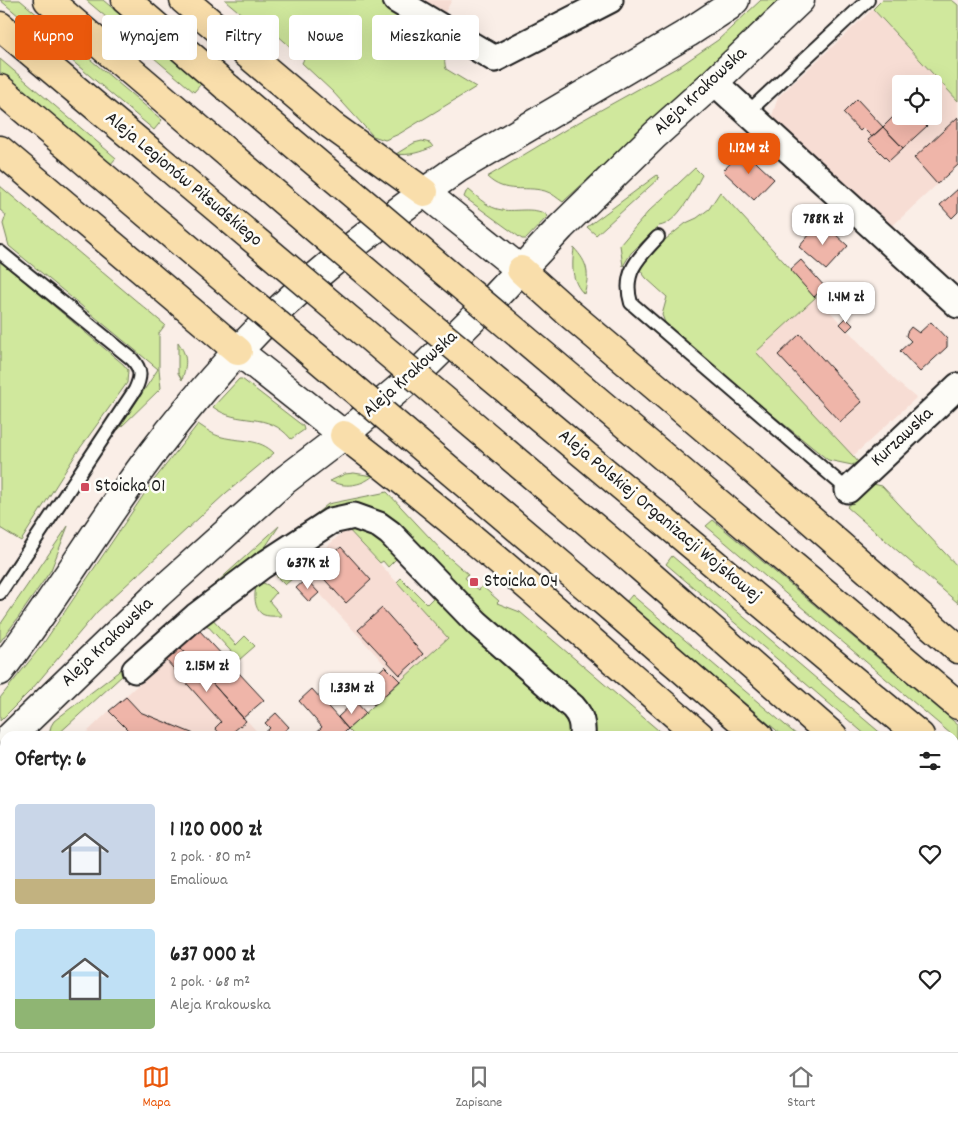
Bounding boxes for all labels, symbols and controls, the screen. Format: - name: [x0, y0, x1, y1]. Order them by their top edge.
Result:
- chip: Kupno: [15, 15, 92, 60]
- chip: Wynajem: [102, 15, 197, 60]
- chip: Filtry: [207, 15, 279, 60]
- chip: Nowe: [289, 15, 362, 60]
- chip: Mieszkanie: [372, 15, 479, 60]
- street label: Aleja Krakowska: [648, 41, 755, 143]
- map controls: [892, 75, 942, 125]
- button: locate: [892, 75, 942, 125]
- street label: Aleja Legionów Piłsudskiego: [98, 106, 268, 254]
- pin: 1.12M zł: [697, 132, 801, 175]
- text: 1.12M zł: [729, 137, 769, 160]
- pin: 788K zł: [777, 204, 869, 246]
- text: 788K zł: [803, 208, 843, 231]
- pin: 1.4M zł: [800, 282, 892, 324]
- text: 1.4M zł: [828, 286, 864, 309]
- street label: Aleja Krakowska: [358, 324, 465, 425]
- street label: Kurzawska: [866, 401, 941, 474]
- street label: Aleja Polskiej Organizacji Wojskowej: [551, 424, 767, 610]
- place label: Stoicka 01: [95, 474, 166, 501]
- marker: Stoicka 01: [79, 481, 91, 493]
- pin: 637K zł: [262, 548, 354, 590]
- text: 637K zł: [287, 552, 329, 575]
- place label: Stoicka 04: [484, 569, 558, 596]
- marker: Stoicka 04: [468, 576, 480, 588]
- street label: Aleja Krakowska: [56, 591, 161, 694]
- pin: 2.15M zł: [155, 650, 259, 693]
- text: 2.15M zł: [185, 655, 229, 678]
- pin: 1.33M zł: [300, 672, 404, 715]
- text: 1.33M zł: [330, 677, 374, 700]
- text: Oferty: 6: [15, 746, 86, 776]
- icon: filters: [916, 747, 944, 775]
- text: 1 120 000 zł: [170, 816, 262, 846]
- icon: home: [55, 824, 115, 884]
- icon: heart: [916, 840, 944, 868]
- text: 2 pok. · 80 m²: [170, 846, 251, 869]
- text: Emaliowa: [170, 869, 227, 892]
- text: 637 000 zł: [170, 941, 255, 971]
- icon: home: [55, 949, 115, 1009]
- icon: heart: [916, 965, 944, 993]
- text: 2 pok. · 68 m²: [170, 971, 250, 994]
- text: Aleja Krakowska: [170, 994, 271, 1017]
- tab: Mapa: [142, 1063, 170, 1113]
- tab: Zapisane: [455, 1063, 502, 1113]
- tab: Start: [787, 1063, 816, 1113]

